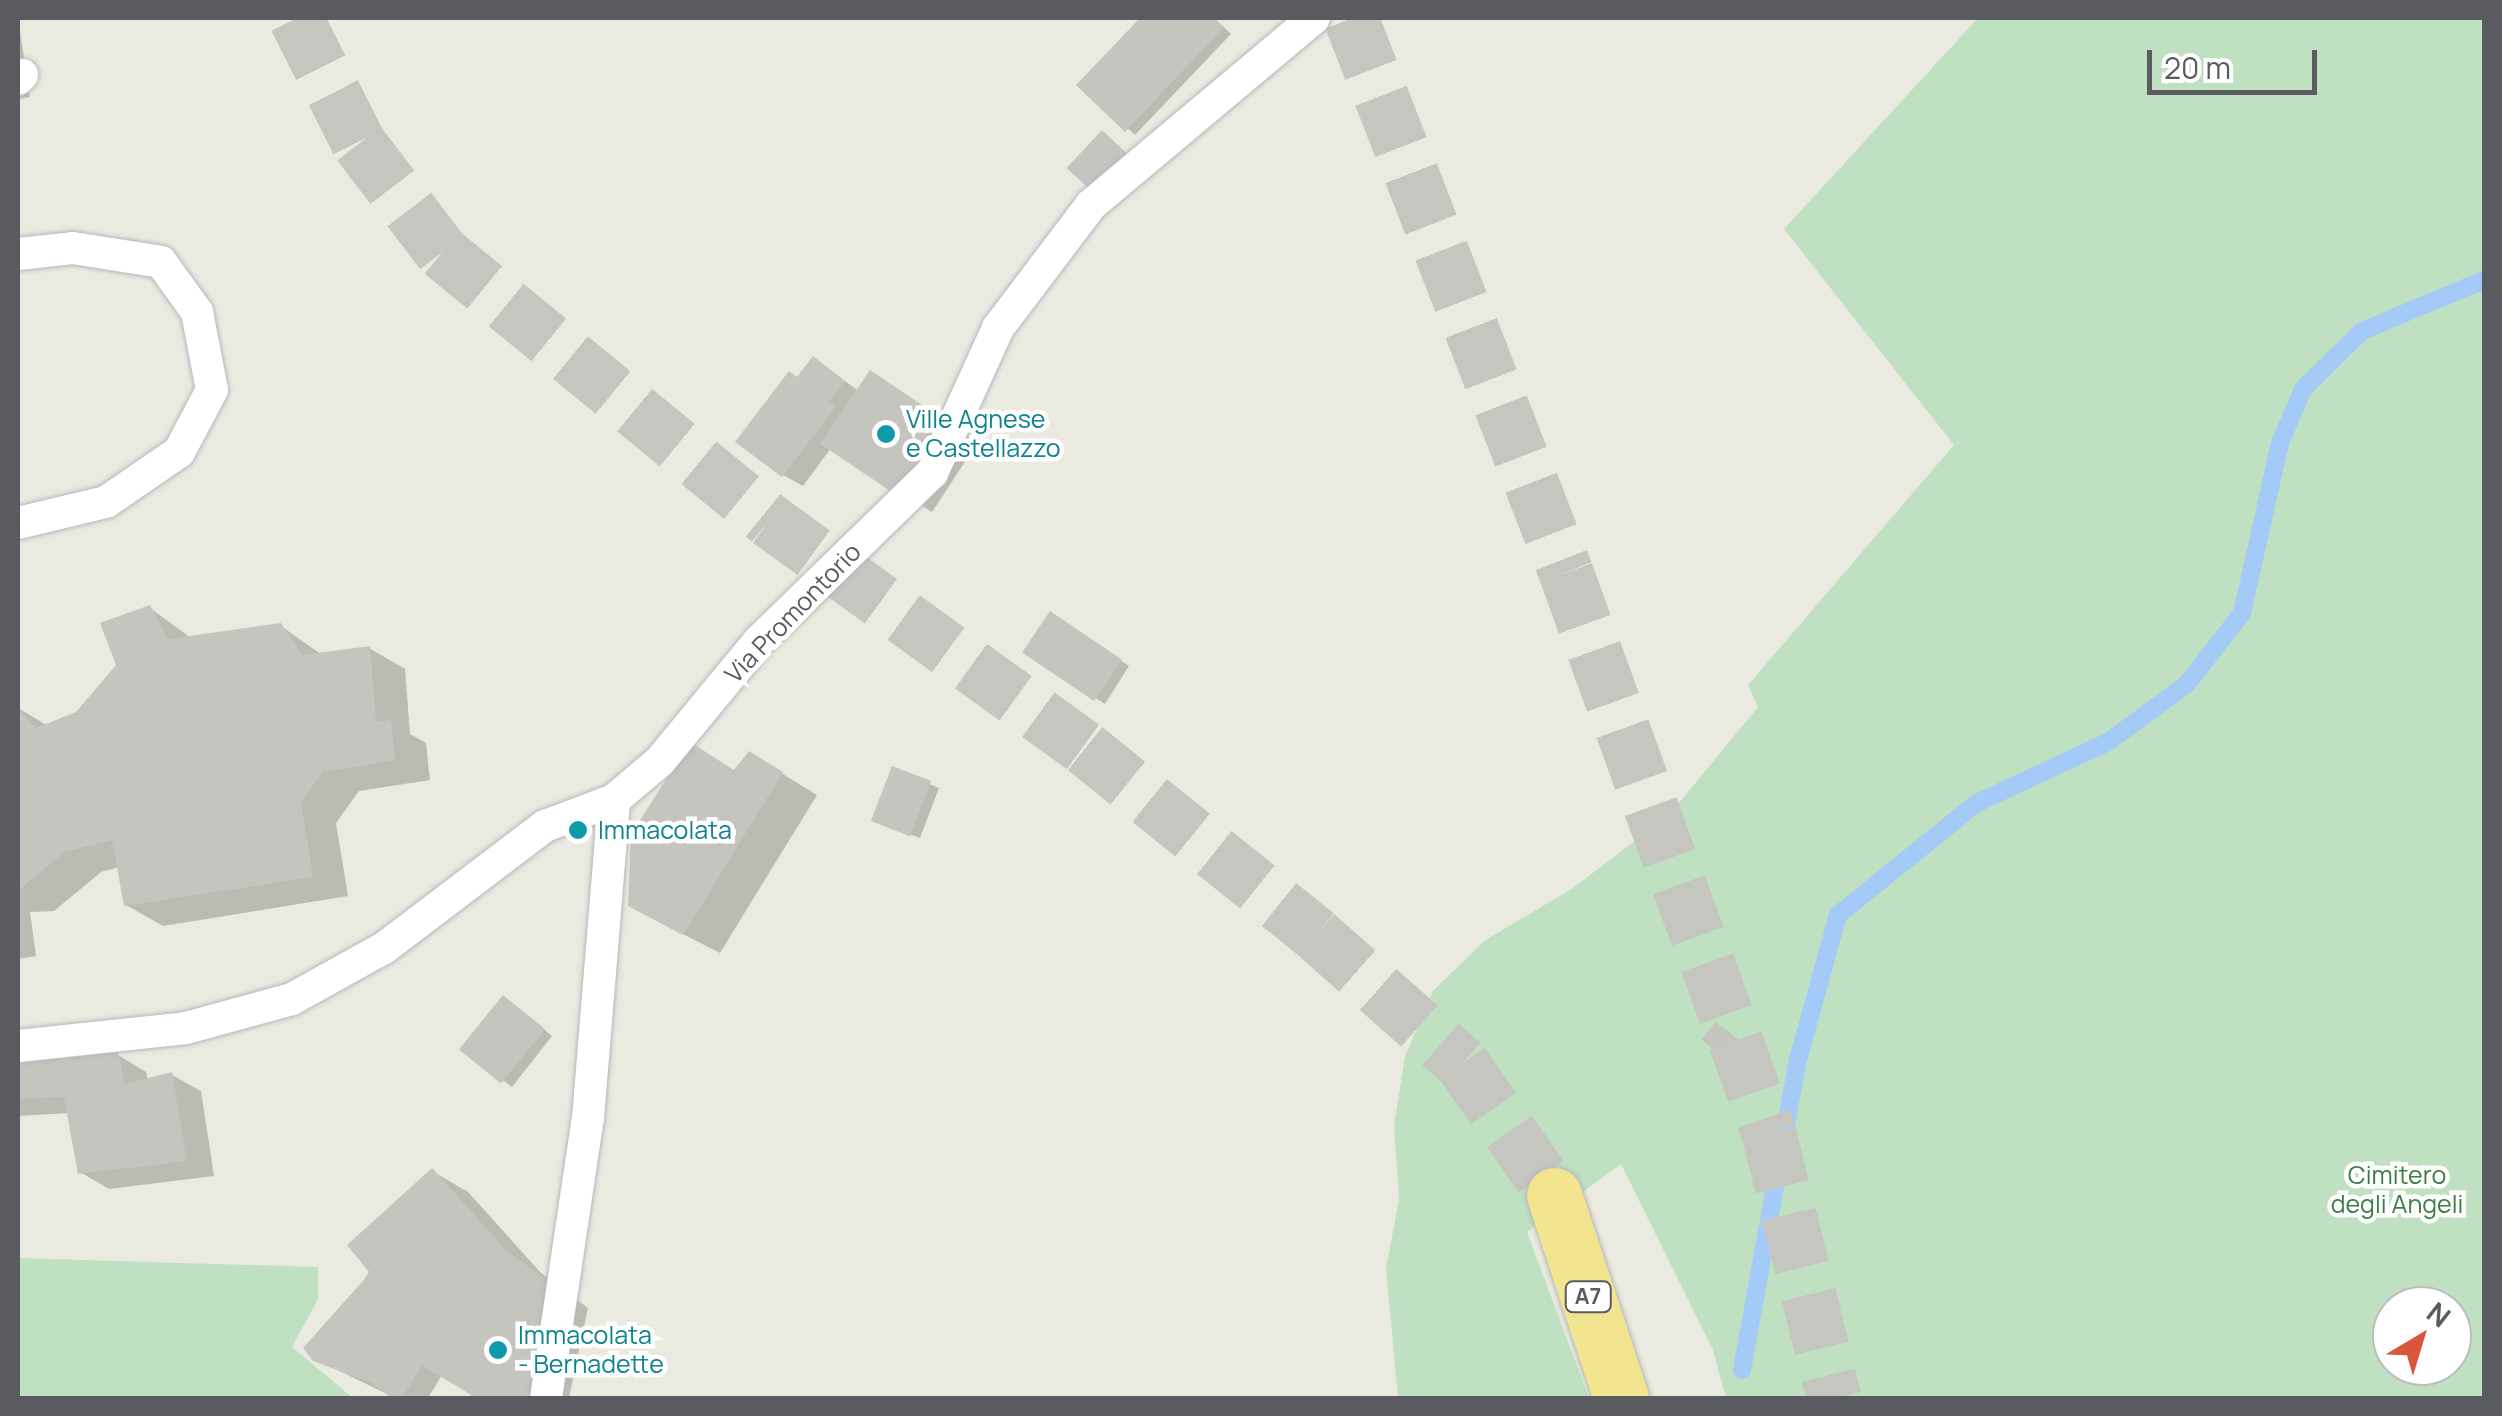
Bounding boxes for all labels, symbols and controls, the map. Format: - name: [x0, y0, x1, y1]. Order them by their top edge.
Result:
- scale bar: [2152, 30, 2322, 92]
- text: 20 m: [2164, 47, 2231, 88]
- place label: Ville Agnese e Castellazzo: [906, 405, 1060, 464]
- marker: Ville Agnese e Castellazzo: [875, 423, 897, 445]
- street label: Via Promontorio: [719, 537, 867, 689]
- place label: Immacolata: [598, 815, 732, 845]
- marker: Immacolata: [567, 819, 589, 841]
- park label: Cimitero degli Angeli: [2331, 1161, 2463, 1220]
- road number: A7: [1563, 1280, 1613, 1314]
- north arrow: [2372, 1286, 2472, 1386]
- text: N: [2420, 1293, 2459, 1335]
- place label: Immacolata - Bernadette: [518, 1321, 664, 1380]
- marker: Immacolata - Bernadette: [487, 1339, 509, 1361]

